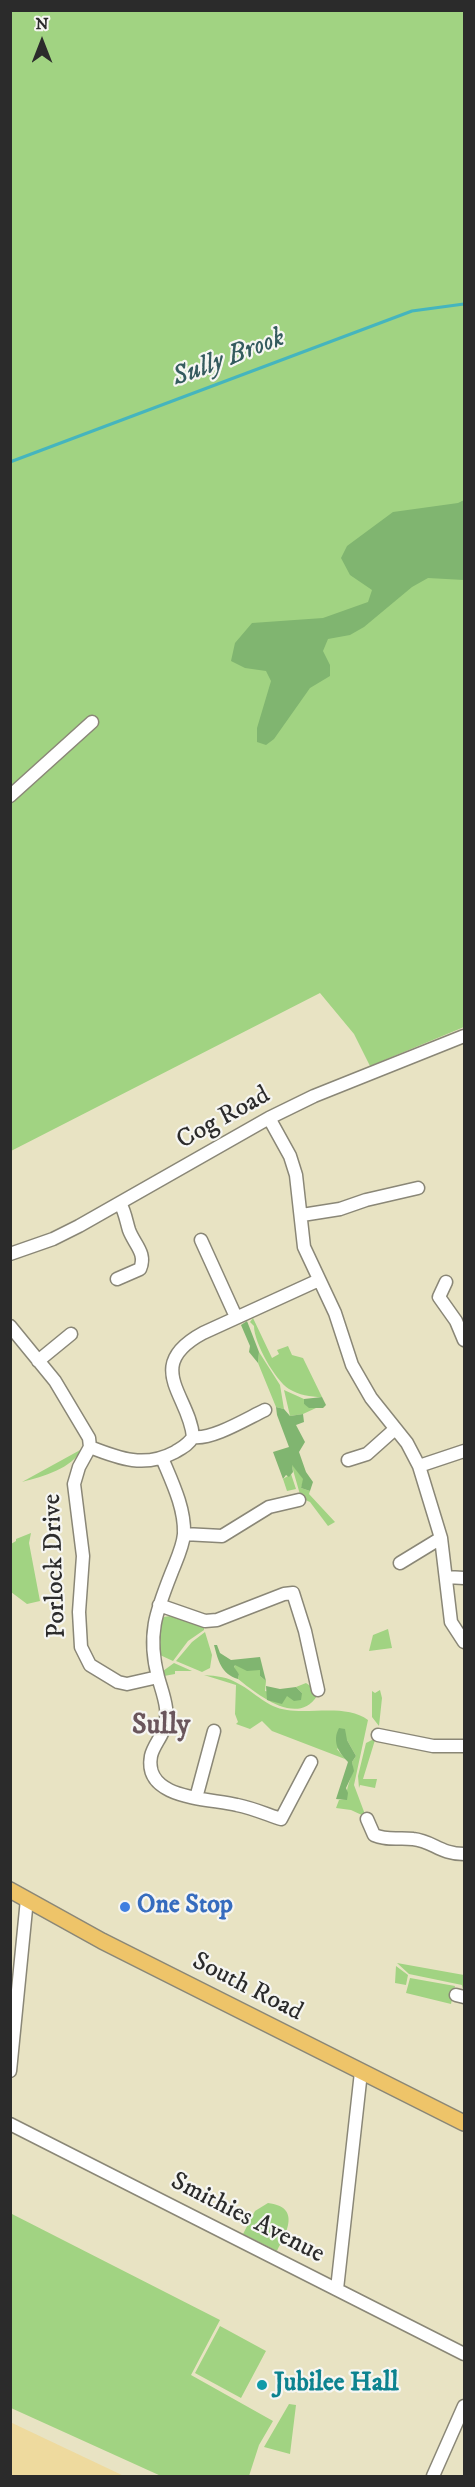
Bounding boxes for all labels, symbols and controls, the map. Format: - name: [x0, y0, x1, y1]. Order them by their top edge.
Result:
- north arrow: [12, 12, 72, 72]
- text: N: [35, 14, 49, 34]
- water label: Sully Brook: [168, 323, 290, 395]
- street label: Cog Road: [172, 1081, 276, 1157]
- street label: Porlock Drive: [38, 1493, 74, 1639]
- district label: Sully: [132, 1710, 190, 1744]
- place label: One Stop: [137, 1891, 233, 1923]
- marker: One Stop: [118, 1900, 132, 1914]
- street label: South Road: [186, 1947, 308, 2029]
- street label: Smithies Avenue: [165, 2167, 329, 2271]
- place label: Jubilee Hall: [274, 2369, 399, 2401]
- marker: Jubilee Hall: [255, 2378, 269, 2392]

